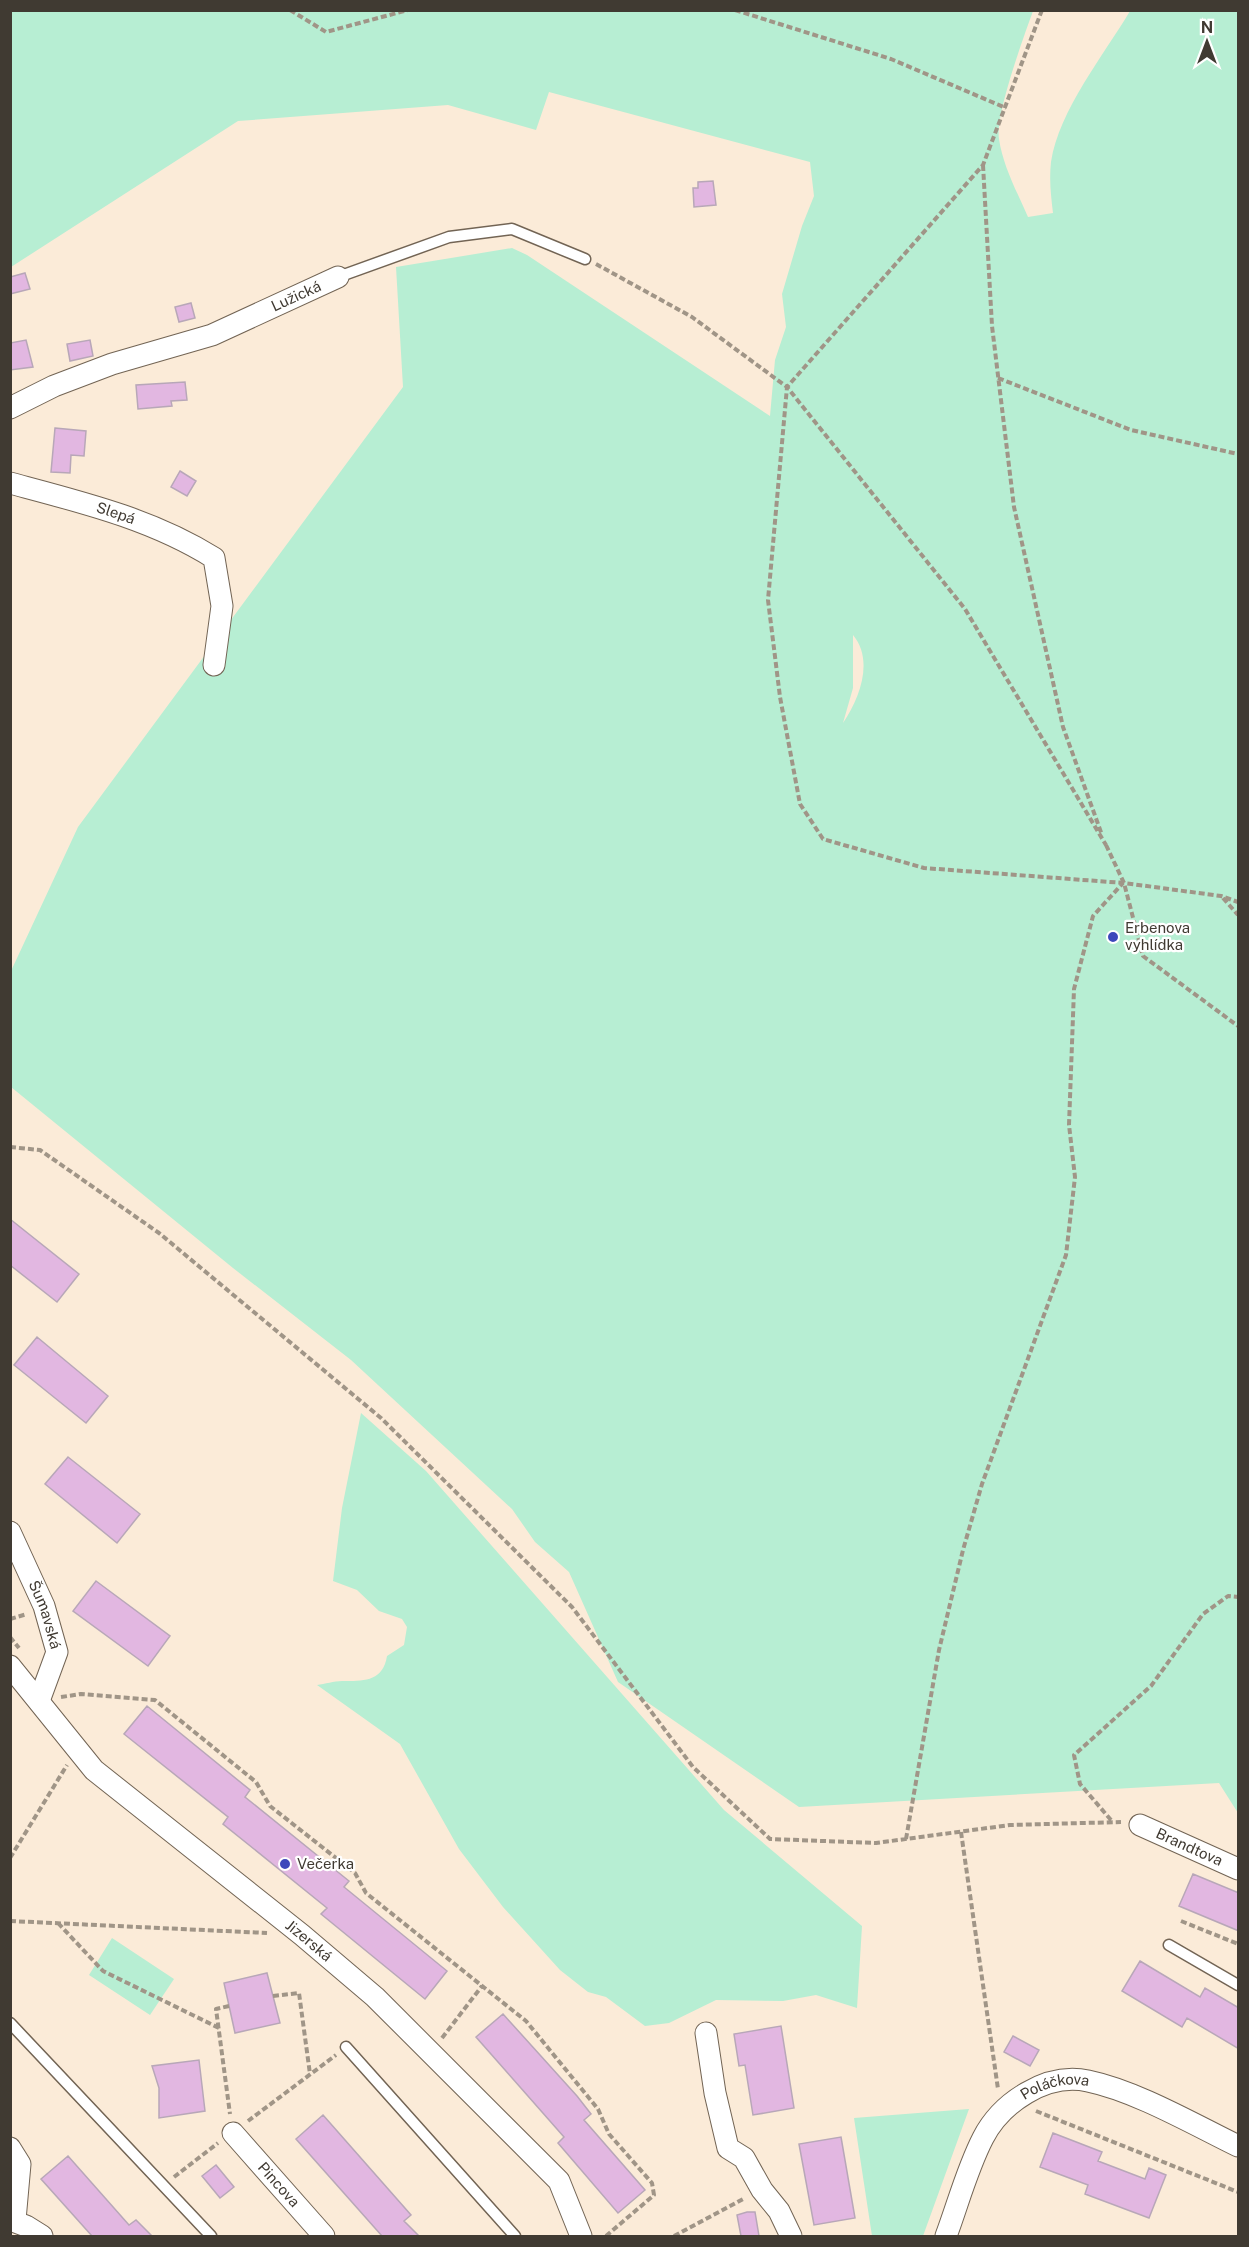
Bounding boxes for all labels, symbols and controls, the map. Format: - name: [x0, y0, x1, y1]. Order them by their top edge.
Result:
- north arrow: [1177, 12, 1237, 72]
- text: N: [1201, 18, 1213, 37]
- street label: Lužická: [268, 277, 324, 315]
- street label: Slepá: [94, 498, 138, 527]
- place label: Erbenova vyhlídka: [1125, 919, 1190, 953]
- marker: Erbenova vyhlídka: [1106, 930, 1120, 944]
- street label: Šumavská: [25, 1578, 65, 1651]
- street label: Brandtova: [1153, 1824, 1225, 1869]
- place label: Večerka: [297, 1855, 354, 1872]
- marker: Večerka: [278, 1857, 292, 1871]
- street label: Jizerská: [282, 1916, 336, 1965]
- street label: Poláčkova: [1017, 2070, 1091, 2103]
- street label: Pincova: [255, 2158, 303, 2210]

